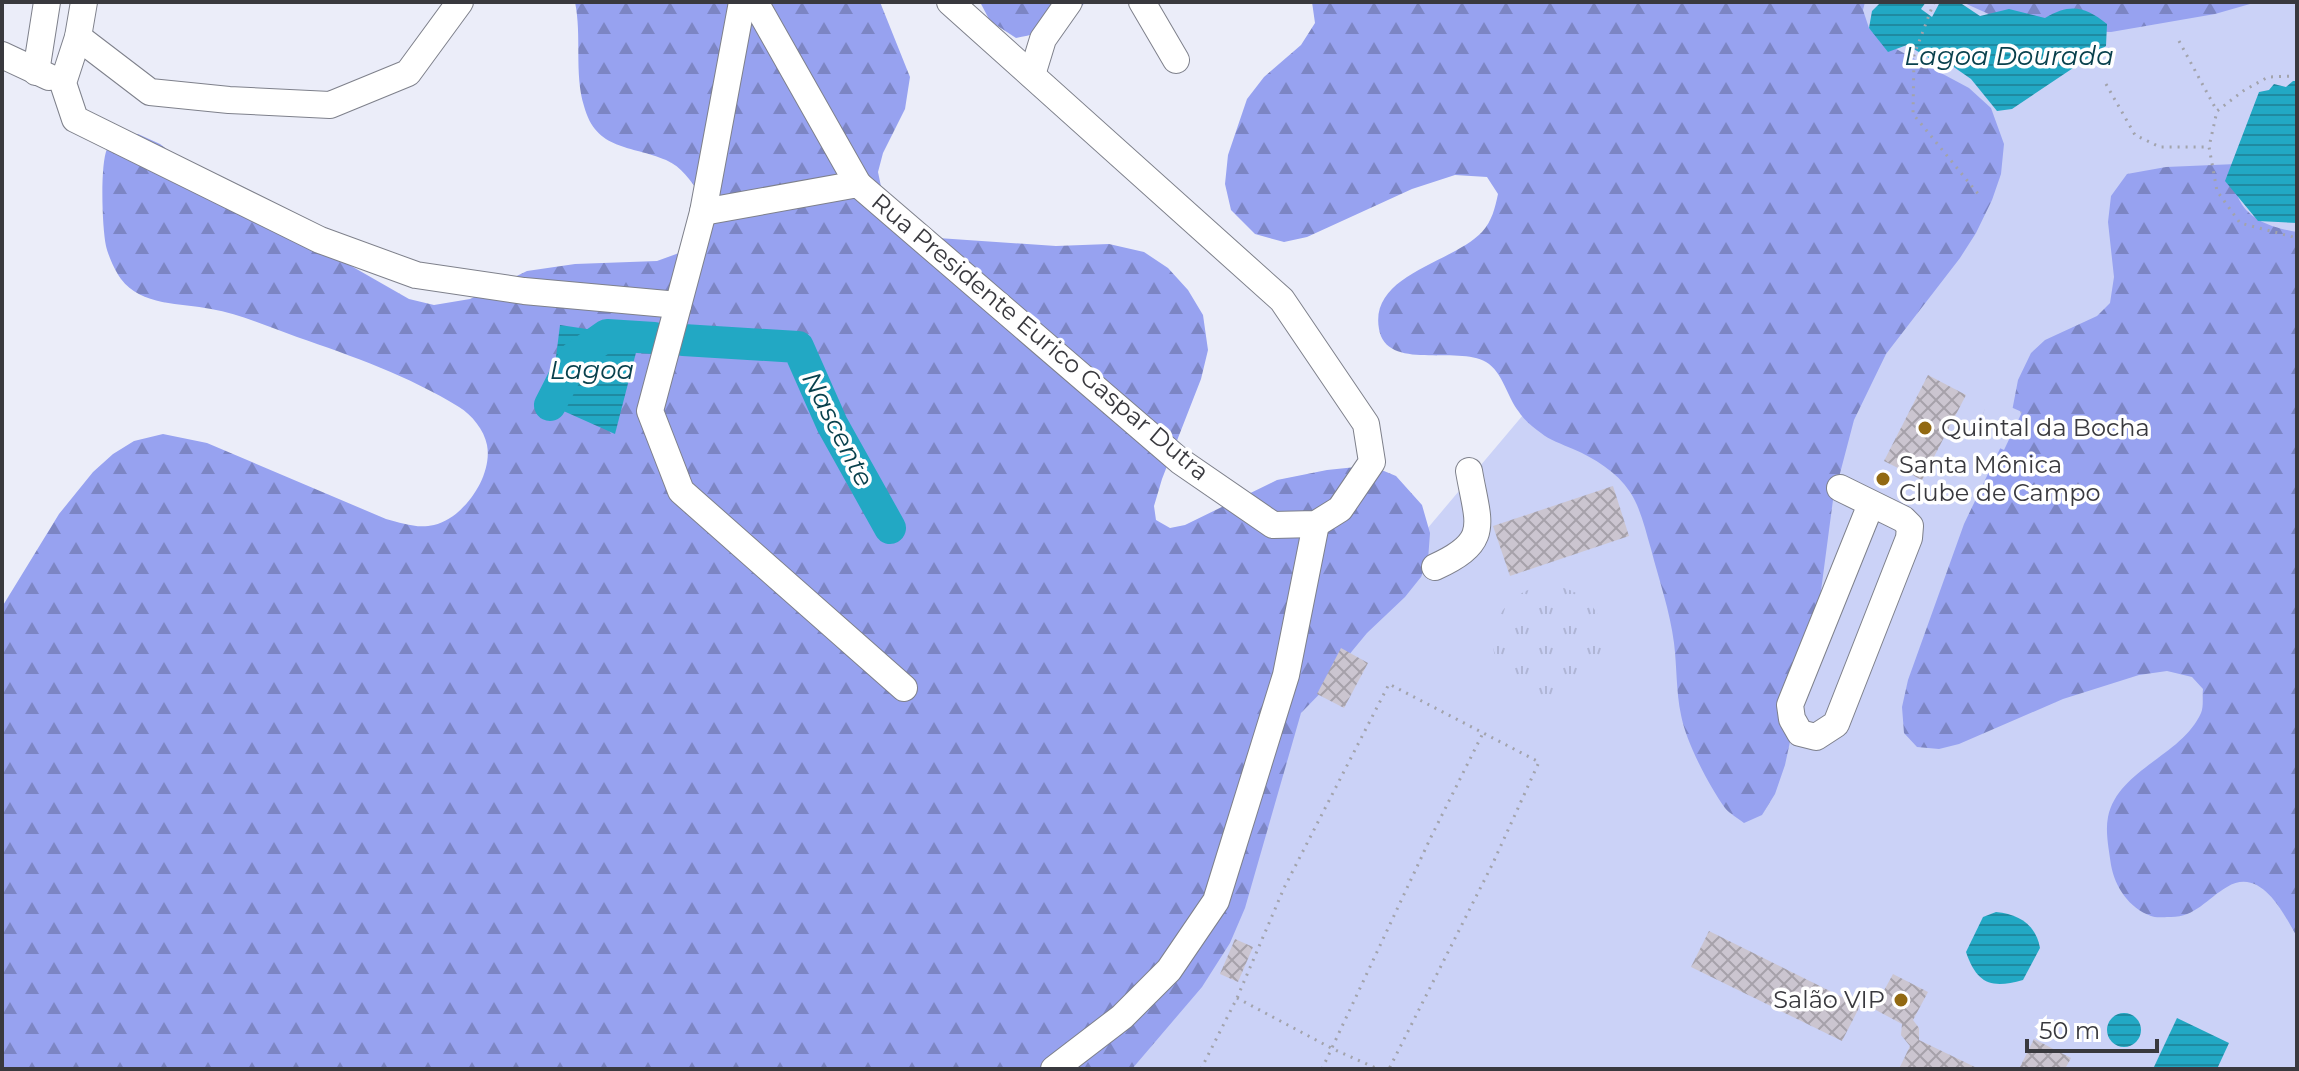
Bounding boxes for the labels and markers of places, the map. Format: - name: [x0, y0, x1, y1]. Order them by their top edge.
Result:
- place label: Quintal da Bocha: [1941, 413, 2150, 442]
- marker: Quintal da Bocha: [1916, 419, 1934, 437]
- place label: Santa Mônica Clube de Campo: [1899, 450, 2101, 507]
- marker: Santa Mônica Clube de Campo: [1874, 470, 1892, 488]
- place label: Salão VIP: [1773, 985, 1885, 1014]
- marker: Salão VIP: [1892, 991, 1910, 1009]

